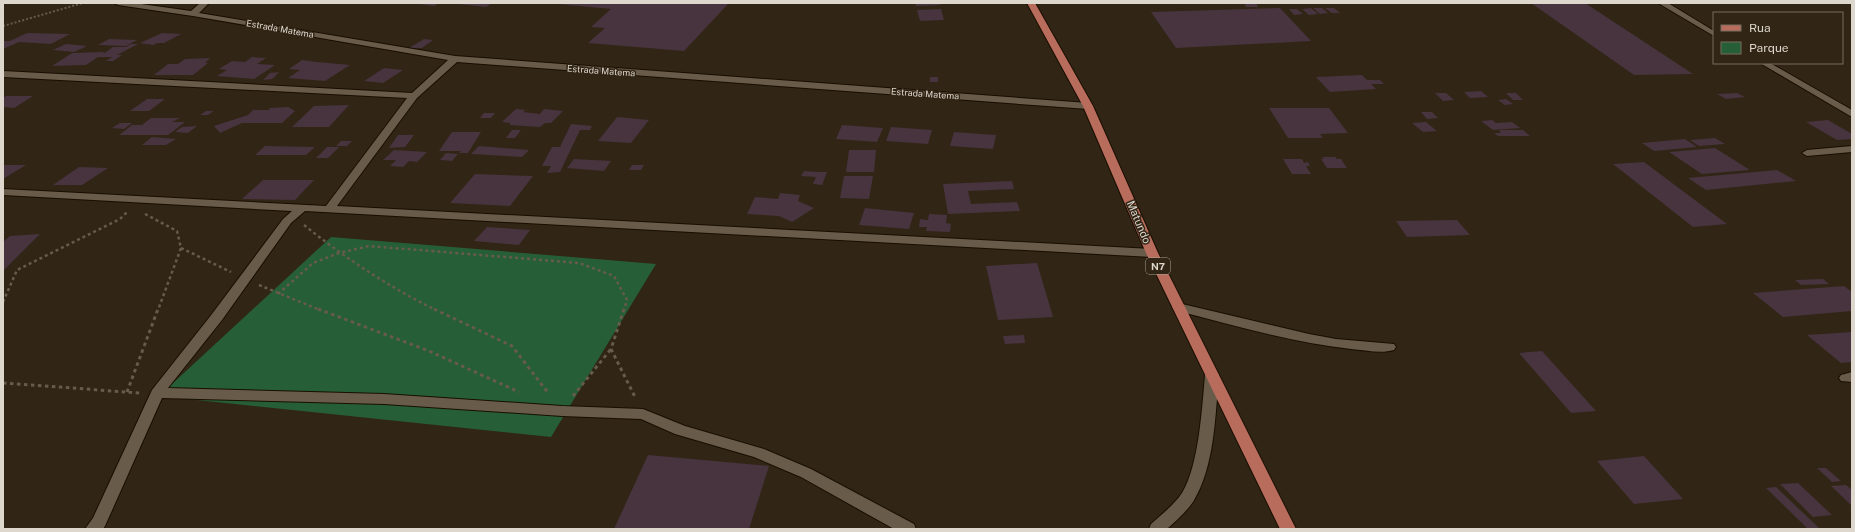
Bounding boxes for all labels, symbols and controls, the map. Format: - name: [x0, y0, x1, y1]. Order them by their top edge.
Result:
- legend: [1713, 12, 1843, 64]
- street label: Estrada Matema: [246, 17, 315, 40]
- text: Rua: [1749, 21, 1771, 35]
- text: Parque: [1749, 41, 1789, 55]
- street label: Estrada Matema: [567, 63, 635, 78]
- street label: Estrada Matema: [891, 86, 959, 101]
- street label: Matundo: [1125, 199, 1153, 245]
- road number: N7: [1146, 258, 1170, 274]

